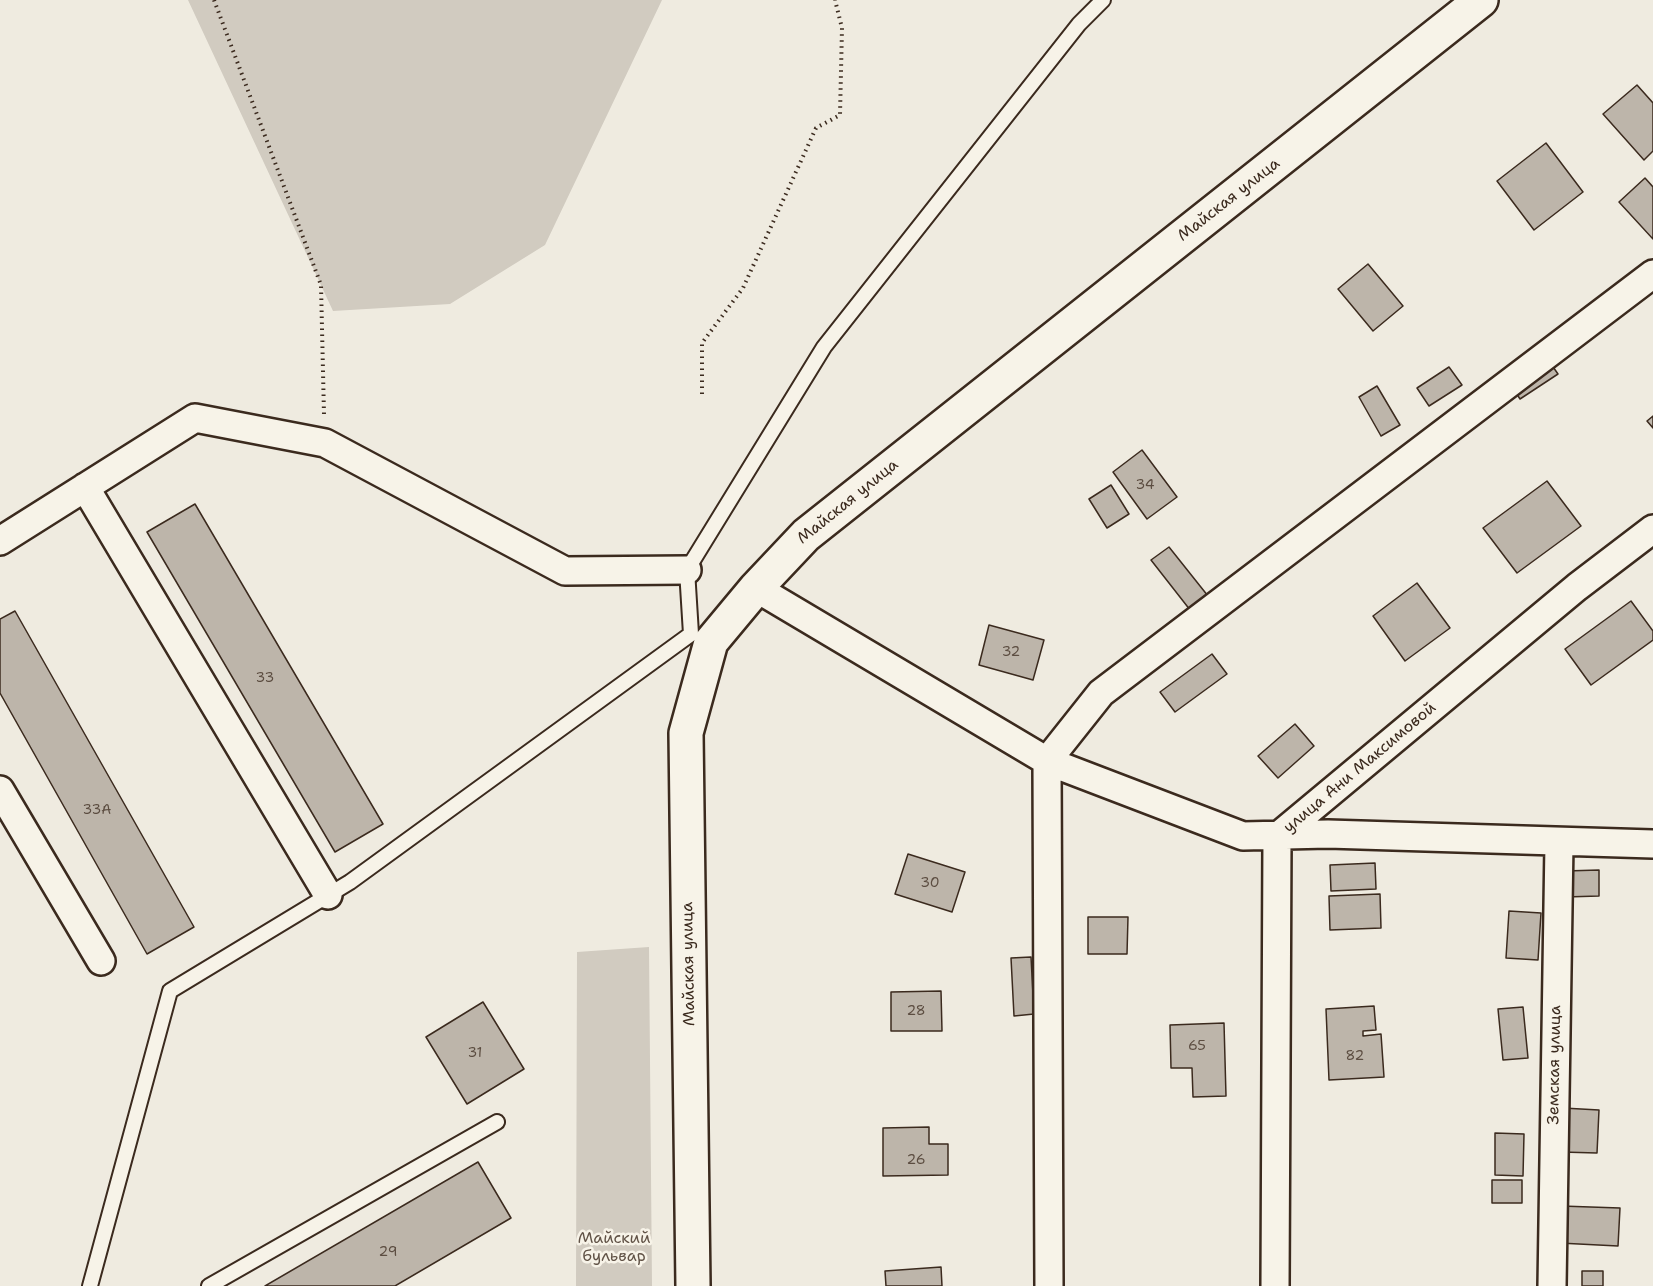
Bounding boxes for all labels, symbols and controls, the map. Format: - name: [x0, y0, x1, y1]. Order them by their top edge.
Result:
- street label: Майская улица: [1174, 154, 1284, 246]
- street label: Майская улица: [794, 455, 902, 549]
- house number: 34: [1135, 477, 1155, 493]
- house number: 32: [1002, 644, 1020, 660]
- house number: 33: [256, 670, 274, 686]
- street label: улица Ани Максимовой: [1280, 699, 1440, 837]
- house number: 33А: [83, 802, 111, 818]
- house number: 30: [920, 875, 940, 891]
- street label: Майская улица: [678, 902, 700, 1026]
- house number: 28: [906, 1003, 926, 1019]
- street label: Земская улица: [1544, 1005, 1566, 1125]
- house number: 65: [1188, 1038, 1206, 1054]
- house number: 31: [468, 1045, 482, 1061]
- house number: 82: [1346, 1048, 1364, 1064]
- house number: 26: [907, 1152, 925, 1168]
- park label: Майский бульвар: [578, 1229, 650, 1267]
- house number: 29: [379, 1244, 397, 1260]

